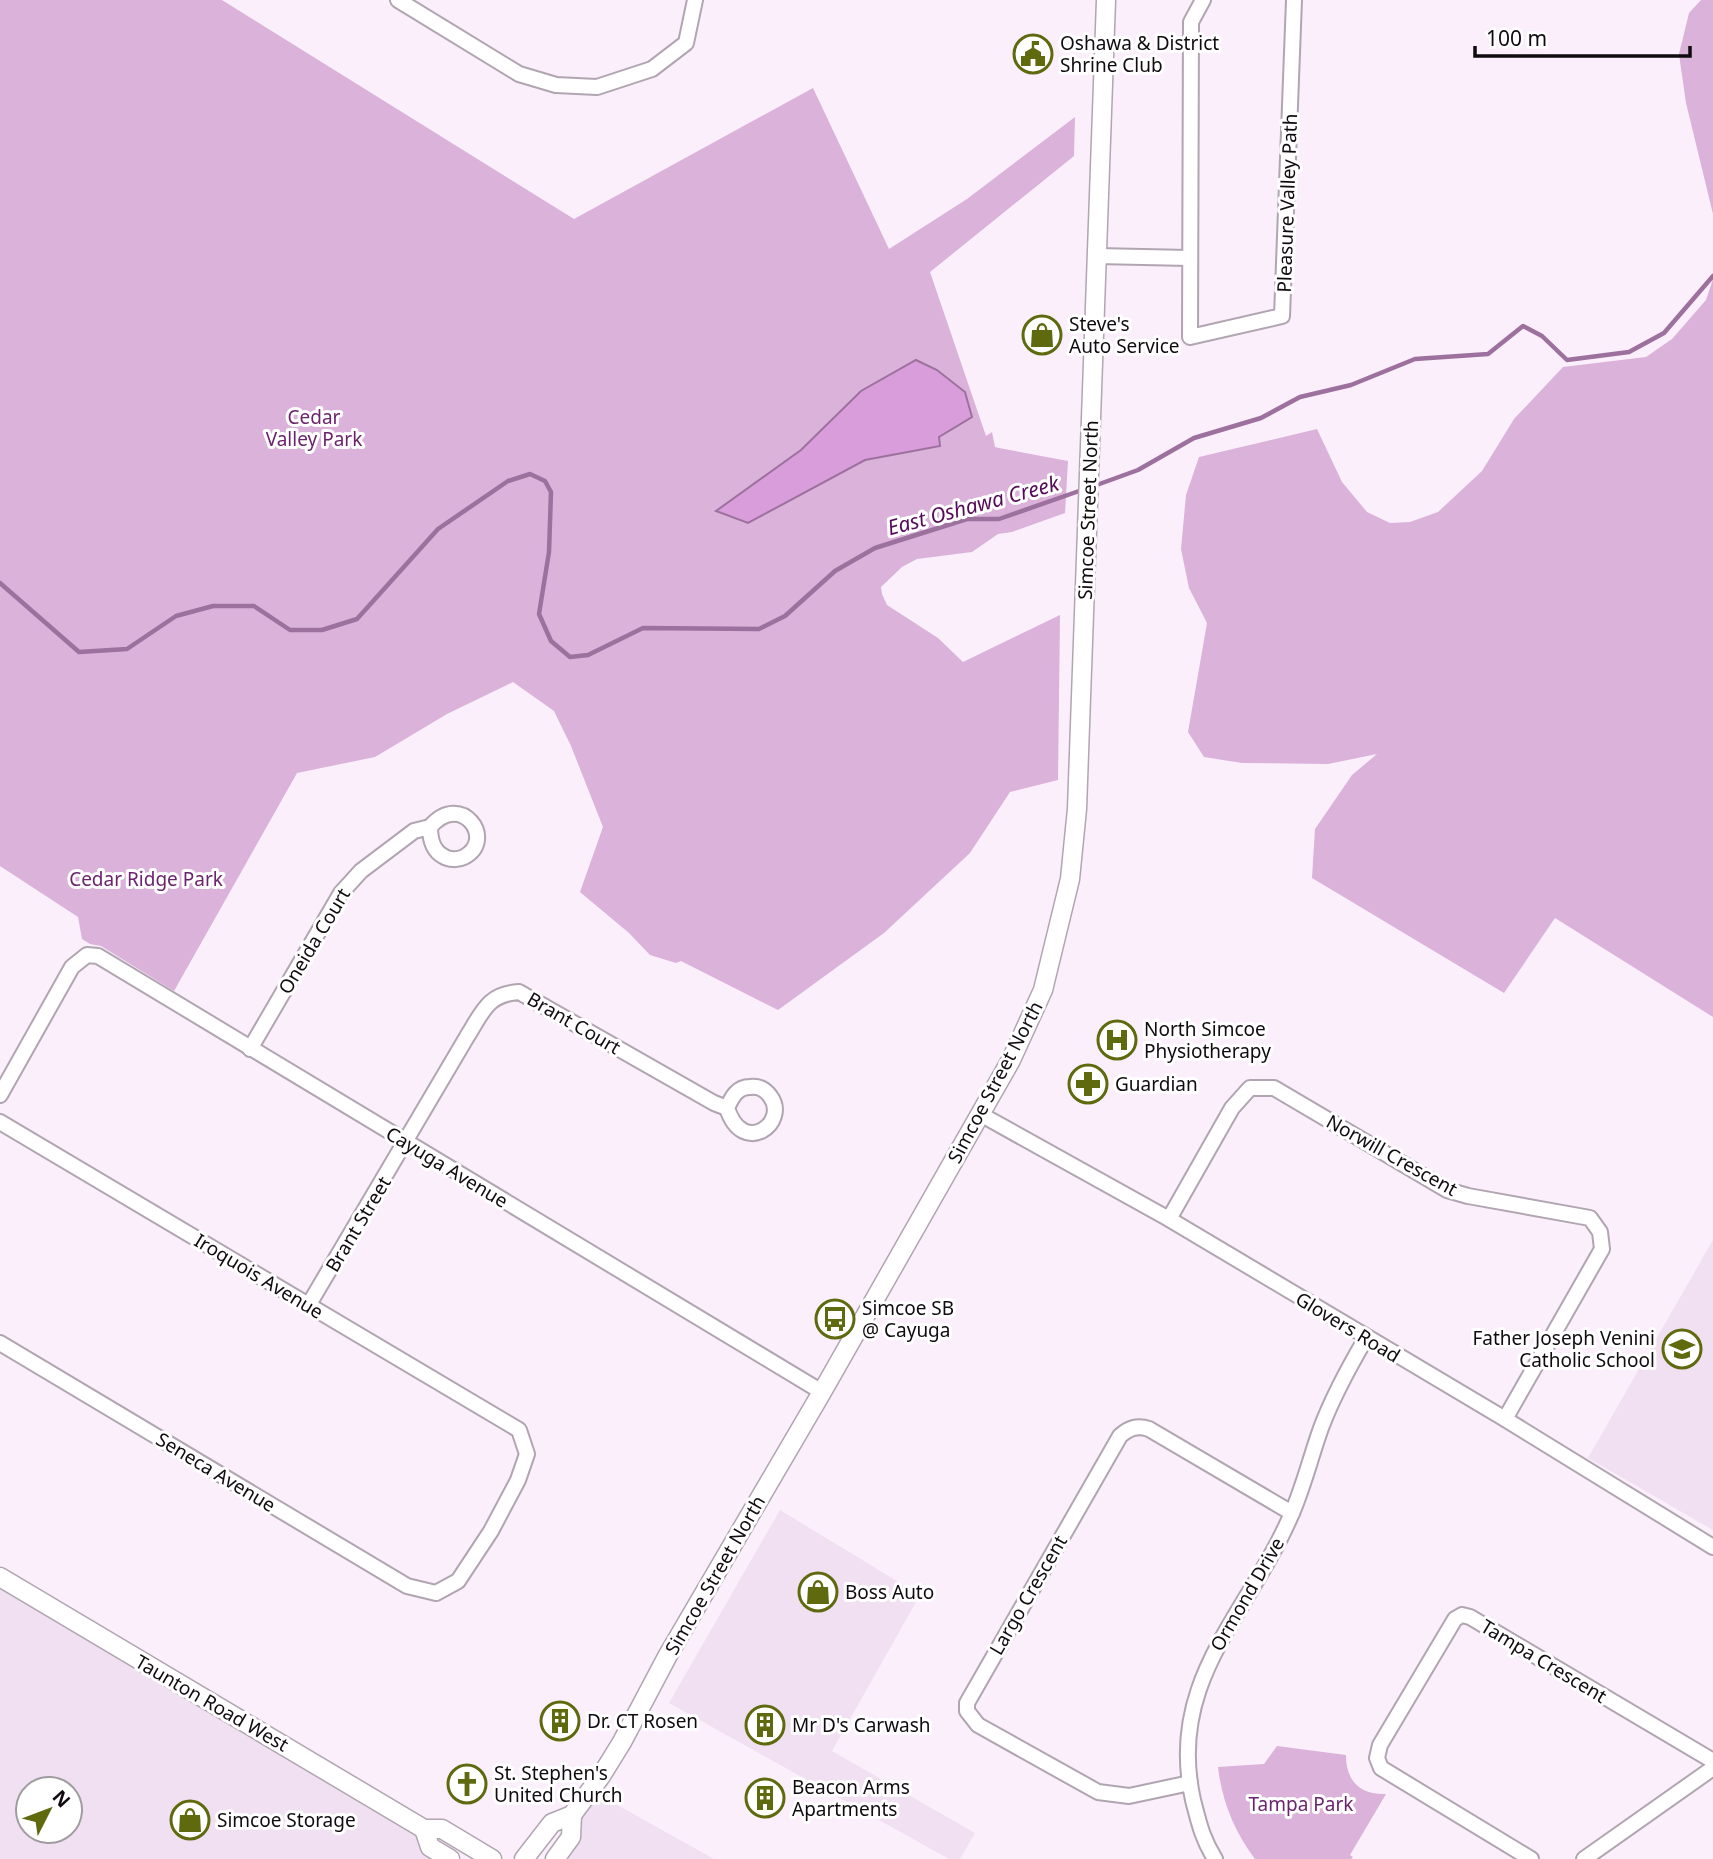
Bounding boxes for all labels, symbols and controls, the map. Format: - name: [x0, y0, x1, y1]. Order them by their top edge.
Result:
- scale bar: [1475, 14, 1690, 58]
- text: 100 m: [1486, 24, 1547, 52]
- place label: Oshawa & District Shrine Club: [1060, 30, 1219, 78]
- public building icon: Oshawa & District Shrine Club: [1012, 33, 1054, 75]
- street label: Pleasure Valley Path: [1271, 113, 1303, 293]
- place label: Steve's Auto Service: [1069, 311, 1180, 359]
- shop icon: Steve's Auto Service: [1021, 314, 1063, 356]
- park label: Cedar Valley Park: [266, 404, 362, 452]
- street label: Simcoe Street North: [1072, 420, 1104, 600]
- water label: East Oshawa Creek: [884, 468, 1064, 541]
- park label: Cedar Ridge Park: [69, 866, 223, 892]
- street label: Oneida Court: [272, 883, 356, 999]
- street label: Brant Court: [522, 986, 626, 1060]
- street label: Simcoe Street North: [941, 997, 1049, 1167]
- place label: North Simcoe Physiotherapy: [1144, 1016, 1271, 1064]
- hospital icon: North Simcoe Physiotherapy: [1096, 1019, 1138, 1061]
- pharmacy icon: Guardian: [1067, 1063, 1109, 1105]
- place label: Guardian: [1115, 1071, 1198, 1097]
- street label: Norwill Crescent: [1322, 1108, 1462, 1202]
- street label: Cayuga Avenue: [381, 1120, 513, 1214]
- street label: Brant Street: [319, 1171, 397, 1277]
- street label: Iroquois Avenue: [190, 1227, 328, 1325]
- street label: Glovers Road: [1291, 1286, 1405, 1368]
- place label: Simcoe SB @ Cayuga: [862, 1295, 954, 1343]
- bus stop icon: Simcoe SB @ Cayuga: [814, 1298, 856, 1340]
- place label: Father Joseph Venini Catholic School: [1472, 1325, 1655, 1373]
- school or university icon: Father Joseph Venini Catholic School: [1661, 1328, 1703, 1370]
- street label: Seneca Avenue: [151, 1426, 281, 1518]
- street label: Simcoe Street North: [659, 1491, 771, 1659]
- street label: Largo Crescent: [983, 1530, 1073, 1660]
- street label: Ormond Drive: [1204, 1532, 1290, 1656]
- shop icon: Boss Auto: [797, 1571, 839, 1613]
- place label: Boss Auto: [845, 1579, 934, 1605]
- street label: Tampa Crescent: [1476, 1613, 1612, 1709]
- street label: Taunton Road West: [131, 1649, 293, 1758]
- building icon: Dr. CT Rosen: [539, 1700, 581, 1742]
- building icon: Mr D's Carwash: [744, 1704, 786, 1746]
- place label: Dr. CT Rosen: [587, 1708, 698, 1734]
- place label: Mr D's Carwash: [792, 1712, 931, 1738]
- place label: St. Stephen's United Church: [494, 1760, 623, 1808]
- church icon: St. Stephen's United Church: [446, 1763, 488, 1805]
- place label: Beacon Arms Apartments: [792, 1774, 910, 1822]
- north arrow: [14, 1775, 84, 1845]
- building icon: Beacon Arms Apartments: [744, 1777, 786, 1819]
- text: N: [47, 1784, 76, 1813]
- park label: Tampa Park: [1249, 1791, 1353, 1817]
- shop icon: Simcoe Storage: [169, 1799, 211, 1841]
- place label: Simcoe Storage: [217, 1807, 356, 1833]

